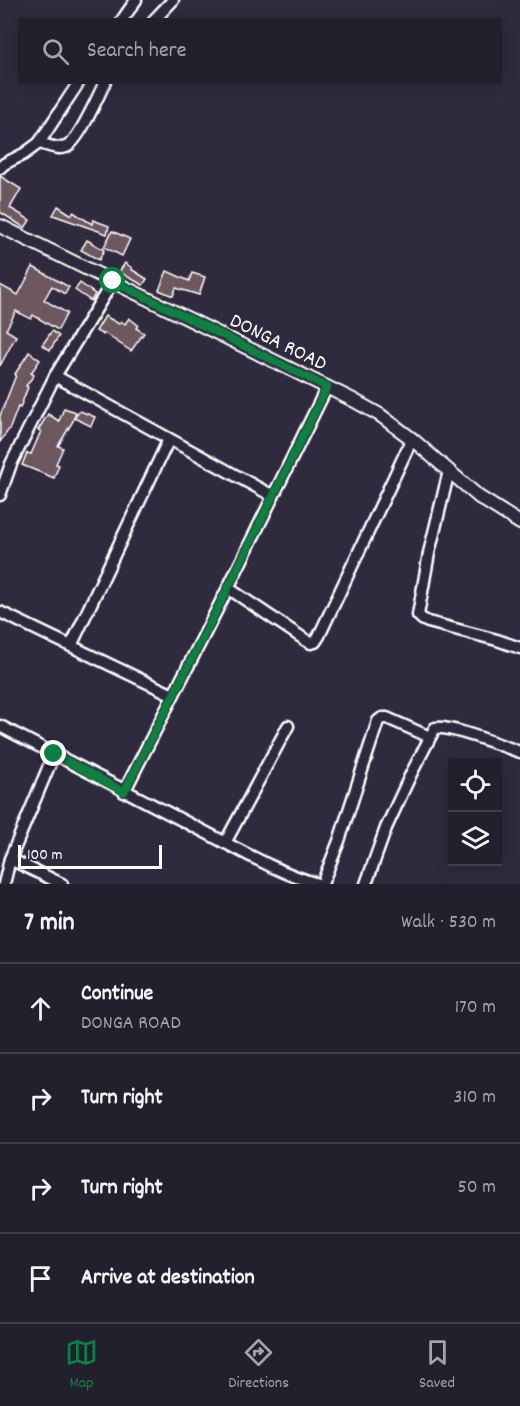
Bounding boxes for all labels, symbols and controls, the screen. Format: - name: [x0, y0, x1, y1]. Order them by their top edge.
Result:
- search box: [18, 18, 502, 84]
- icon: search: [39, 35, 72, 68]
- text: Search here: [87, 36, 186, 67]
- route start: [99, 267, 125, 293]
- street label: DONGA ROAD: [224, 307, 331, 380]
- route end: [40, 740, 66, 766]
- map controls: [448, 758, 502, 866]
- button: locate: [448, 758, 502, 812]
- button: layers: [448, 812, 502, 866]
- scale bar: [18, 842, 162, 870]
- text: 100 m: [27, 844, 63, 867]
- text: 7 min: [24, 905, 75, 942]
- text: Walk · 530 m: [401, 909, 496, 937]
- text: Continue: [81, 979, 153, 1010]
- icon: ahead: [24, 992, 57, 1025]
- text: 170 m: [455, 994, 496, 1022]
- text: DONGA ROAD: [81, 1010, 181, 1038]
- icon: right: [24, 1082, 57, 1115]
- text: Turn right: [81, 1083, 163, 1114]
- text: 310 m: [454, 1084, 496, 1112]
- icon: right: [24, 1172, 57, 1205]
- text: Turn right: [81, 1173, 163, 1204]
- text: 50 m: [458, 1174, 496, 1202]
- icon: arrive: [24, 1262, 57, 1295]
- text: Arrive at destination: [81, 1263, 255, 1294]
- tab: Map: [65, 1336, 98, 1395]
- tab: Directions: [228, 1336, 289, 1395]
- tab: Saved: [419, 1336, 455, 1395]

